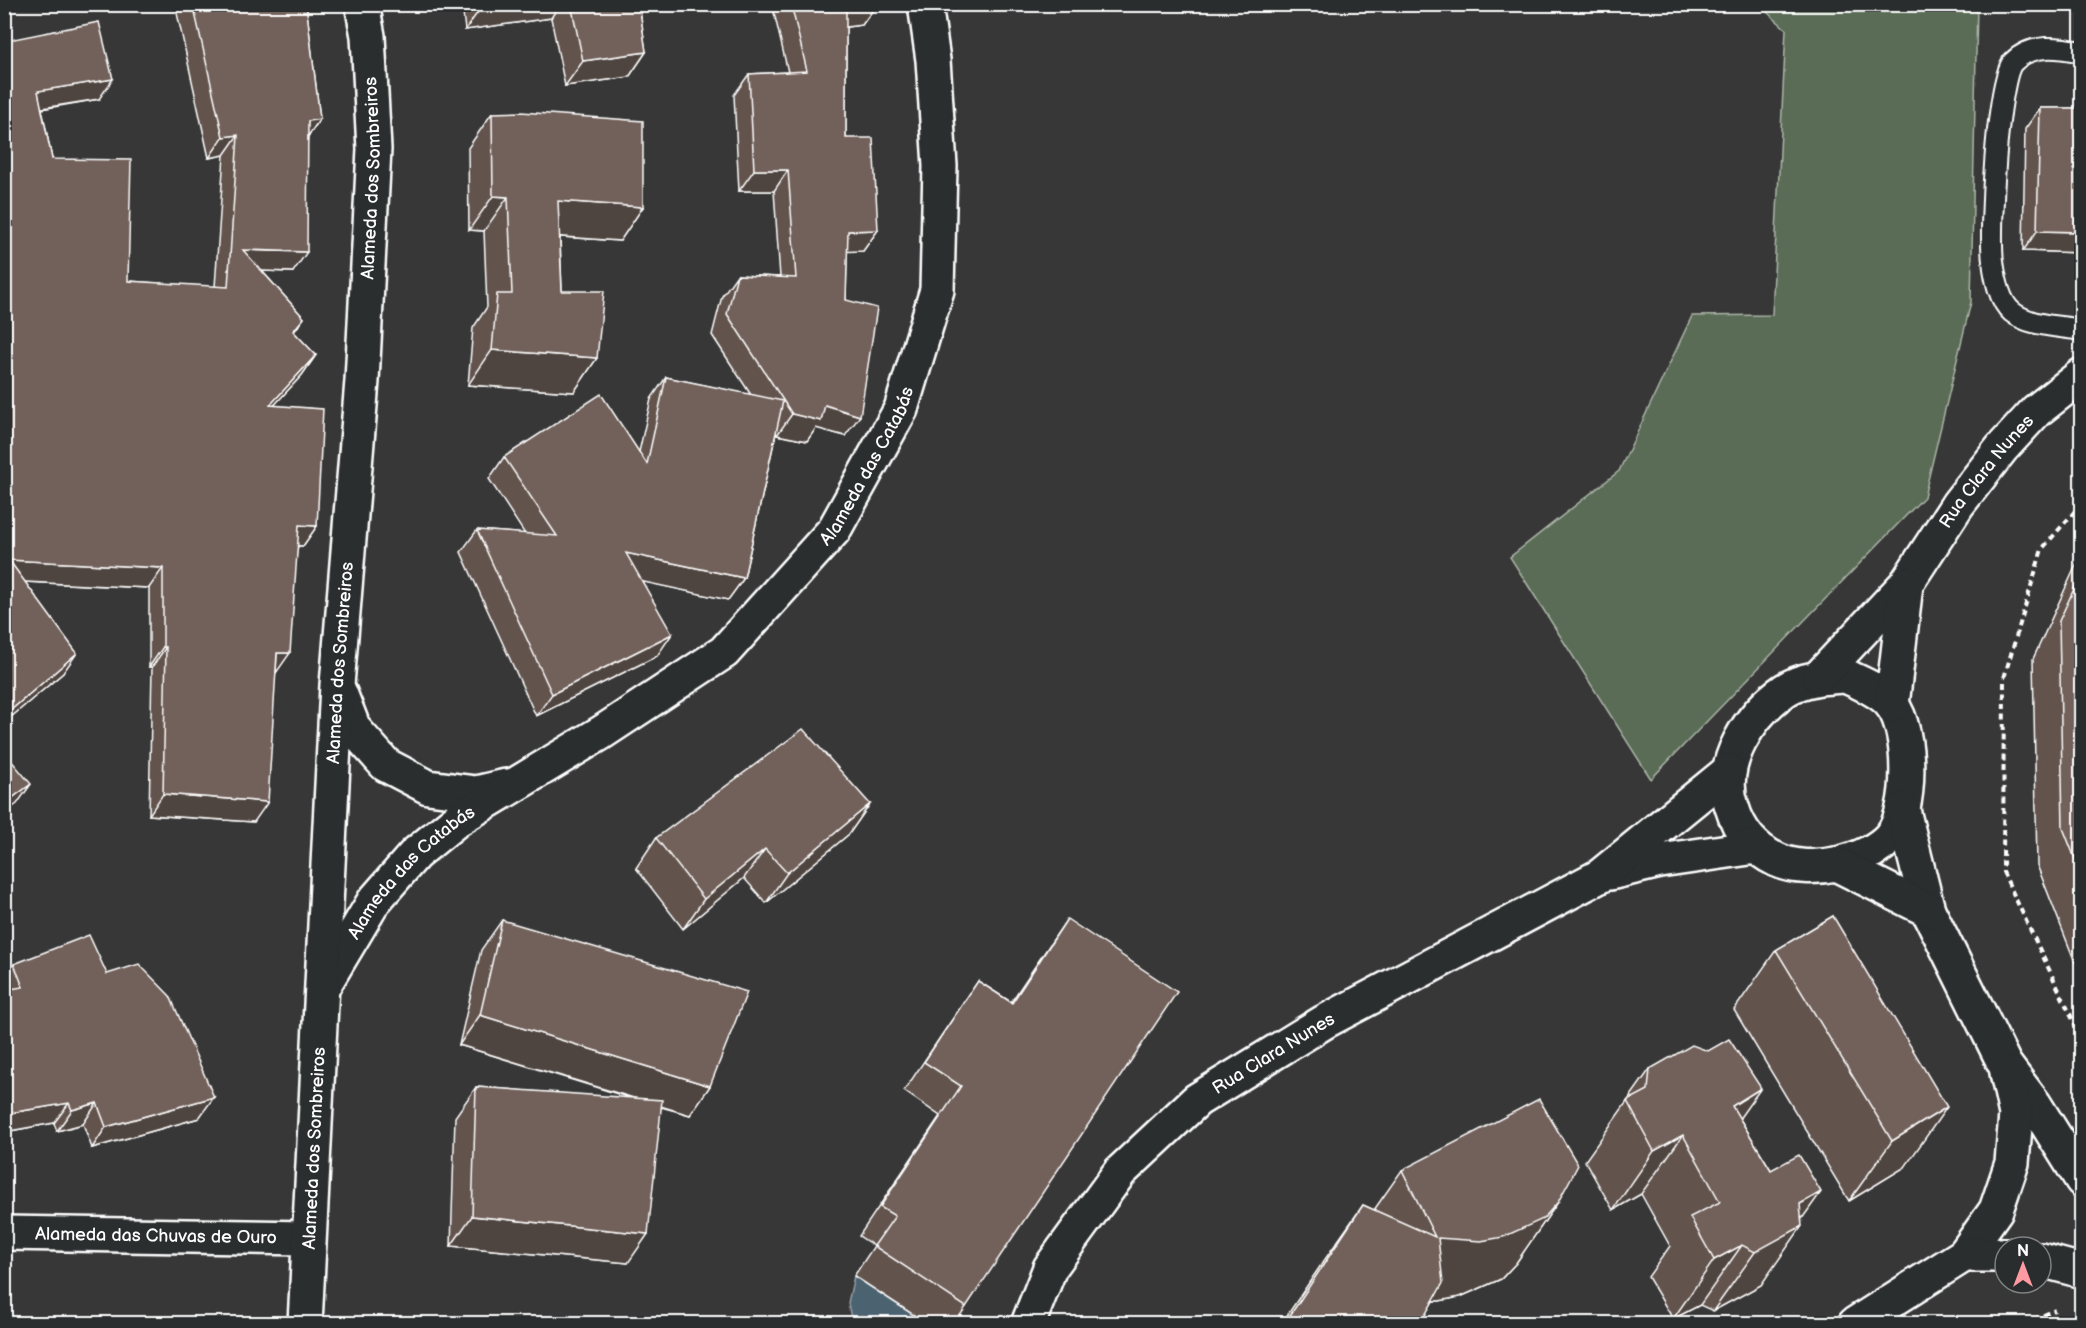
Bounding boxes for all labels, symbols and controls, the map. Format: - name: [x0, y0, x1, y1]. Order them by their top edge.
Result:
- street label: Alameda dos Sombreiros: [357, 76, 385, 280]
- street label: Alameda das Catabás: [815, 384, 918, 550]
- street label: Rua Clara Nunes: [1935, 410, 2038, 532]
- street label: Alameda dos Sombreiros: [323, 561, 358, 765]
- street label: Alameda das Catabás: [344, 801, 479, 943]
- street label: Rua Clara Nunes: [1209, 1008, 1338, 1099]
- street label: Alameda dos Sombreiros: [299, 1046, 330, 1250]
- street label: Alameda das Chuvas de Ouro: [35, 1224, 277, 1248]
- north arrow: [1993, 1235, 2053, 1295]
- text: N: [2017, 1242, 2029, 1261]

